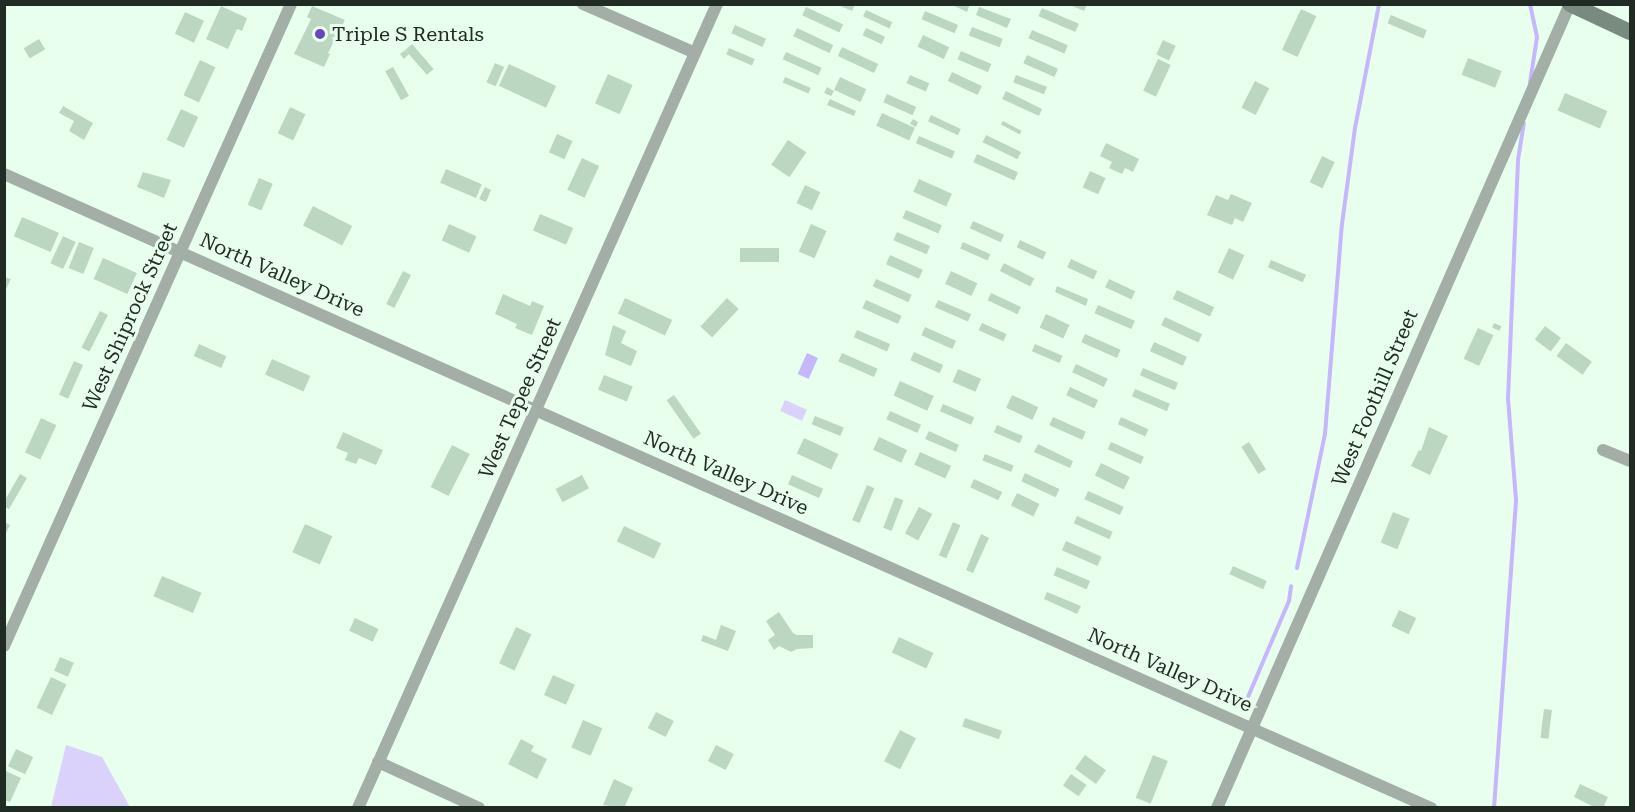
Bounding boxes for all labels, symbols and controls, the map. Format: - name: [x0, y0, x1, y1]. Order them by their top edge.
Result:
- place label: Triple S Rentals: [332, 22, 484, 46]
- marker: Triple S Rentals: [313, 27, 327, 41]
- street label: West Shiprock Street: [78, 219, 182, 415]
- street label: North Valley Drive: [196, 228, 368, 322]
- street label: West Foothill Street: [1327, 306, 1423, 490]
- street label: West Tepee Street: [474, 314, 566, 482]
- street label: North Valley Drive: [640, 426, 812, 520]
- street label: North Valley Drive: [1084, 623, 1256, 717]

